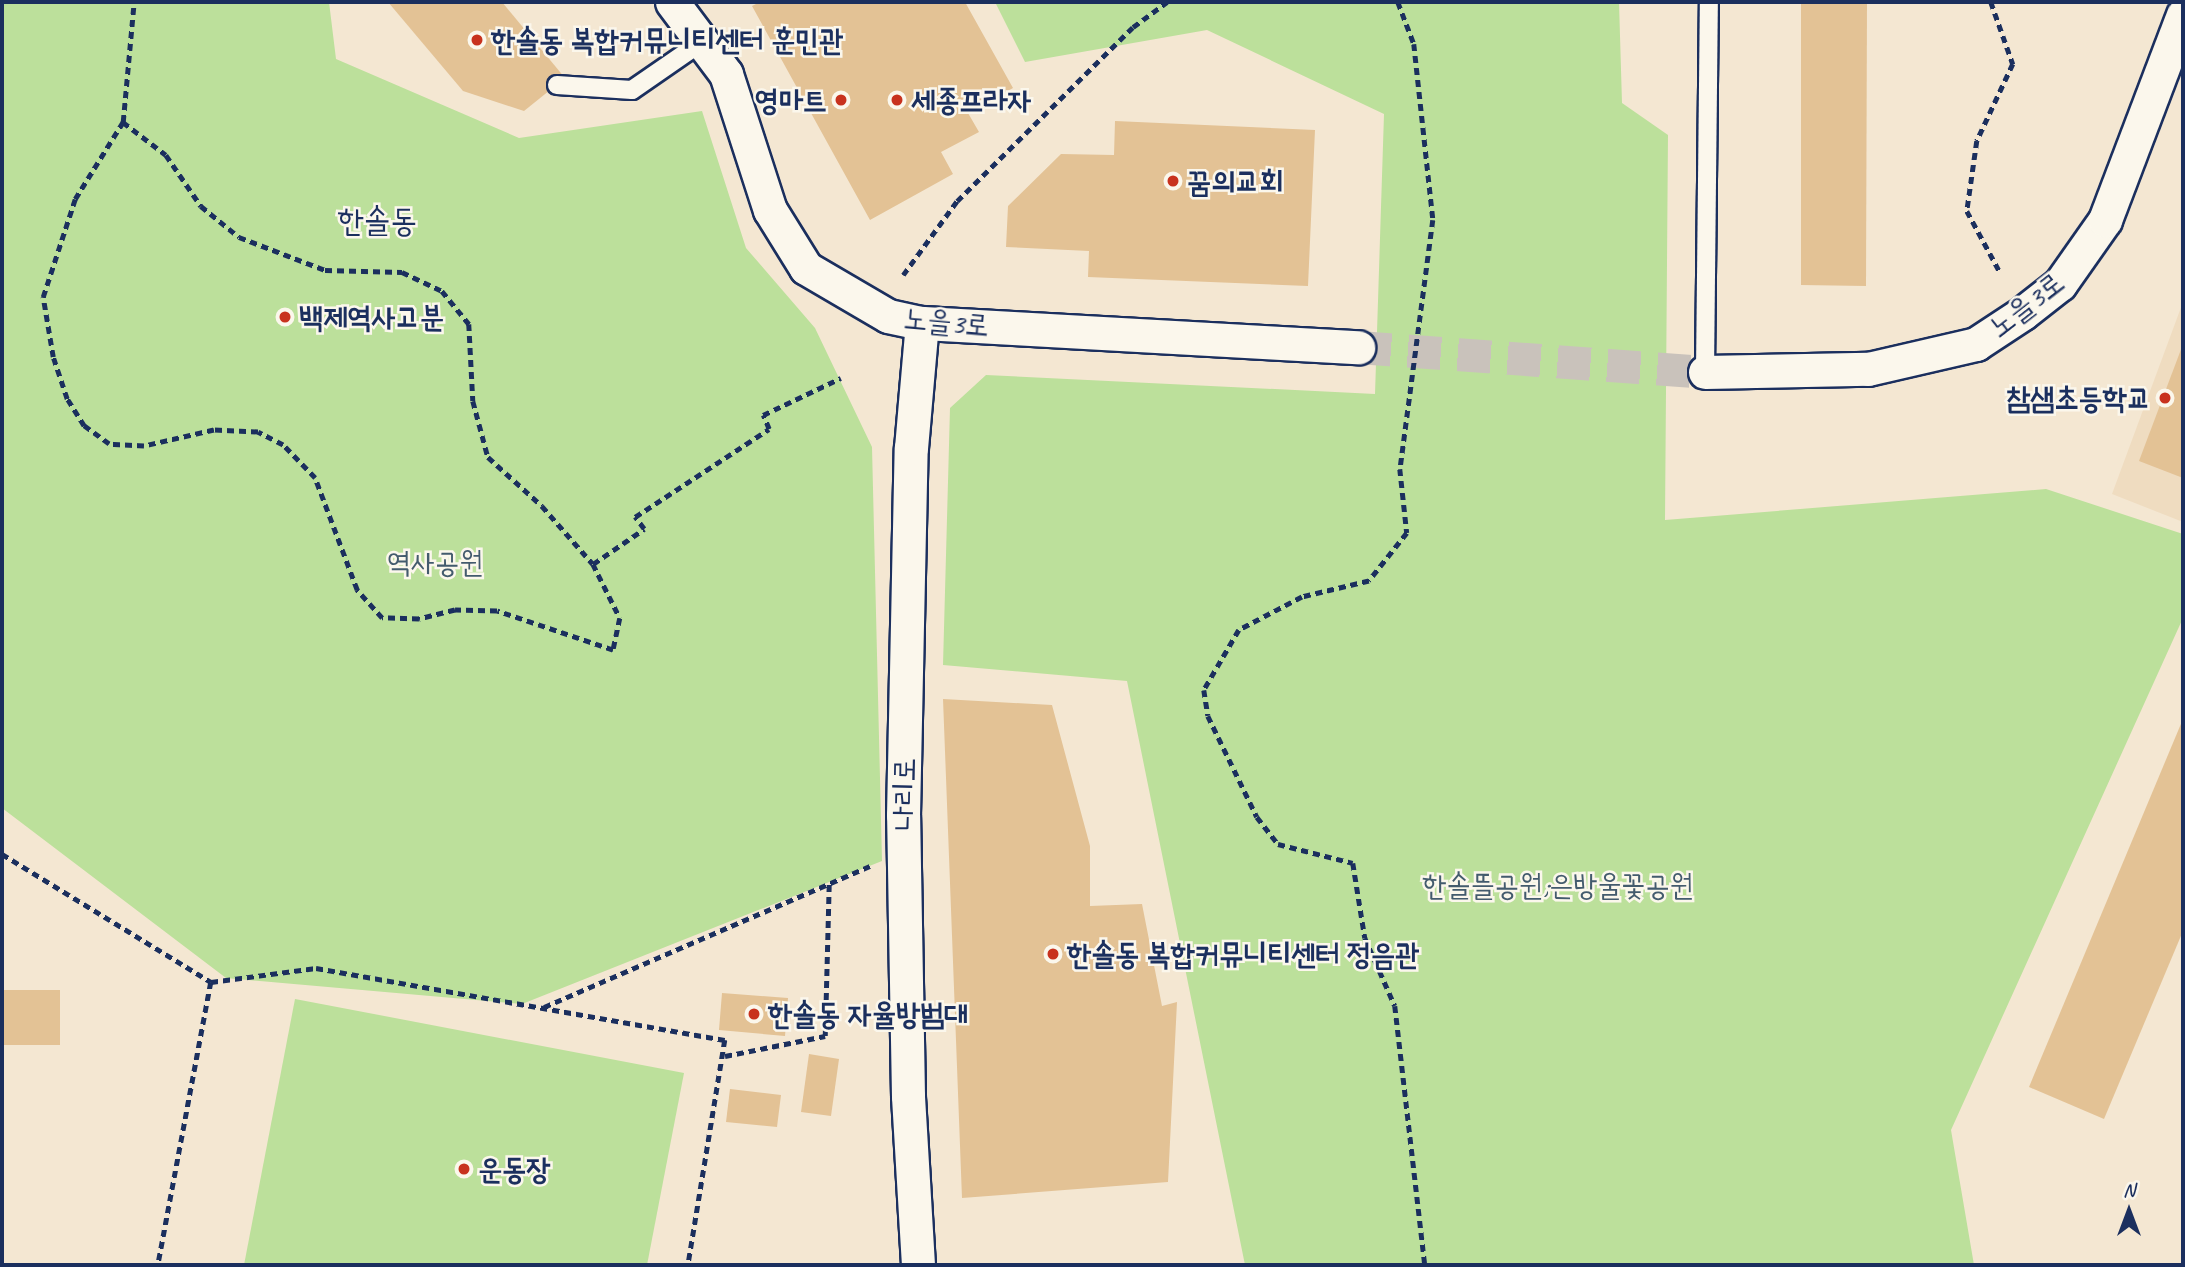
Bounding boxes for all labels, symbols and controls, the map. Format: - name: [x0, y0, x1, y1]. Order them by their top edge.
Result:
- place label: 한솔동 복합커뮤니티센터 훈민관: [491, 22, 843, 58]
- marker: 한솔동 복합커뮤니티센터 훈민관: [469, 32, 485, 48]
- place label: 영마트: [755, 82, 827, 118]
- place label: 세종프라자: [911, 82, 1032, 118]
- marker: 영마트: [833, 92, 849, 108]
- marker: 세종프라자: [889, 92, 905, 108]
- place label: 꿈의교회: [1187, 163, 1284, 199]
- marker: 꿈의교회: [1165, 173, 1181, 189]
- district label: 한솔동: [337, 201, 417, 241]
- street label: 노을3로: [1981, 264, 2071, 346]
- place label: 백제역사고분: [299, 299, 444, 335]
- street label: 노을3로: [902, 300, 990, 344]
- marker: 백제역사고분: [277, 309, 293, 325]
- place label: 참샘초등학교: [2006, 380, 2151, 416]
- marker: 참샘초등학교: [2157, 390, 2173, 406]
- park label: 역사공원: [387, 544, 483, 580]
- street label: 나리로: [885, 757, 923, 831]
- park label: 한솔뜰공원;은방울꽃공원: [1422, 867, 1694, 903]
- place label: 한솔동 복합커뮤니티센터 정음관: [1067, 936, 1419, 972]
- marker: 한솔동 복합커뮤니티센터 정음관: [1045, 946, 1061, 962]
- place label: 한솔동 자율방범대: [768, 996, 968, 1032]
- marker: 한솔동 자율방범대: [746, 1006, 762, 1022]
- place label: 운동장: [478, 1151, 550, 1187]
- marker: 운동장: [456, 1161, 472, 1177]
- north arrow: [2094, 1176, 2164, 1246]
- text: N: [2123, 1178, 2135, 1202]

